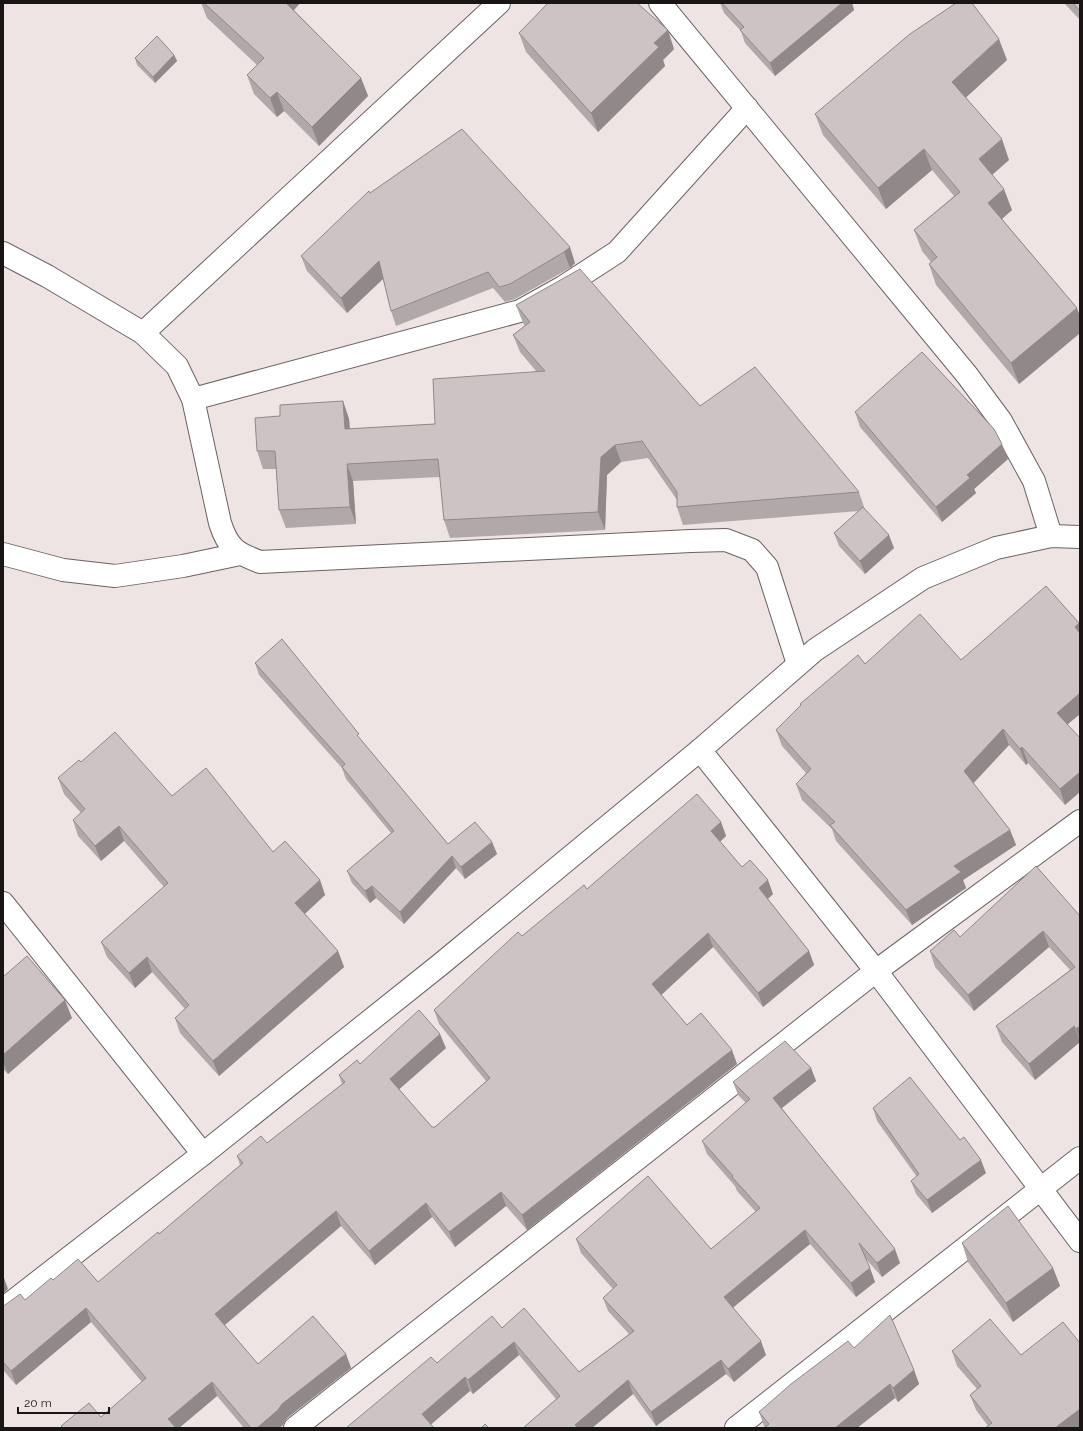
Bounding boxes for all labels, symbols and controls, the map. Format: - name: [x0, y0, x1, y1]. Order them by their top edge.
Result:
- scale bar: [18, 1389, 109, 1415]
- text: 20 m: [24, 1396, 52, 1410]

